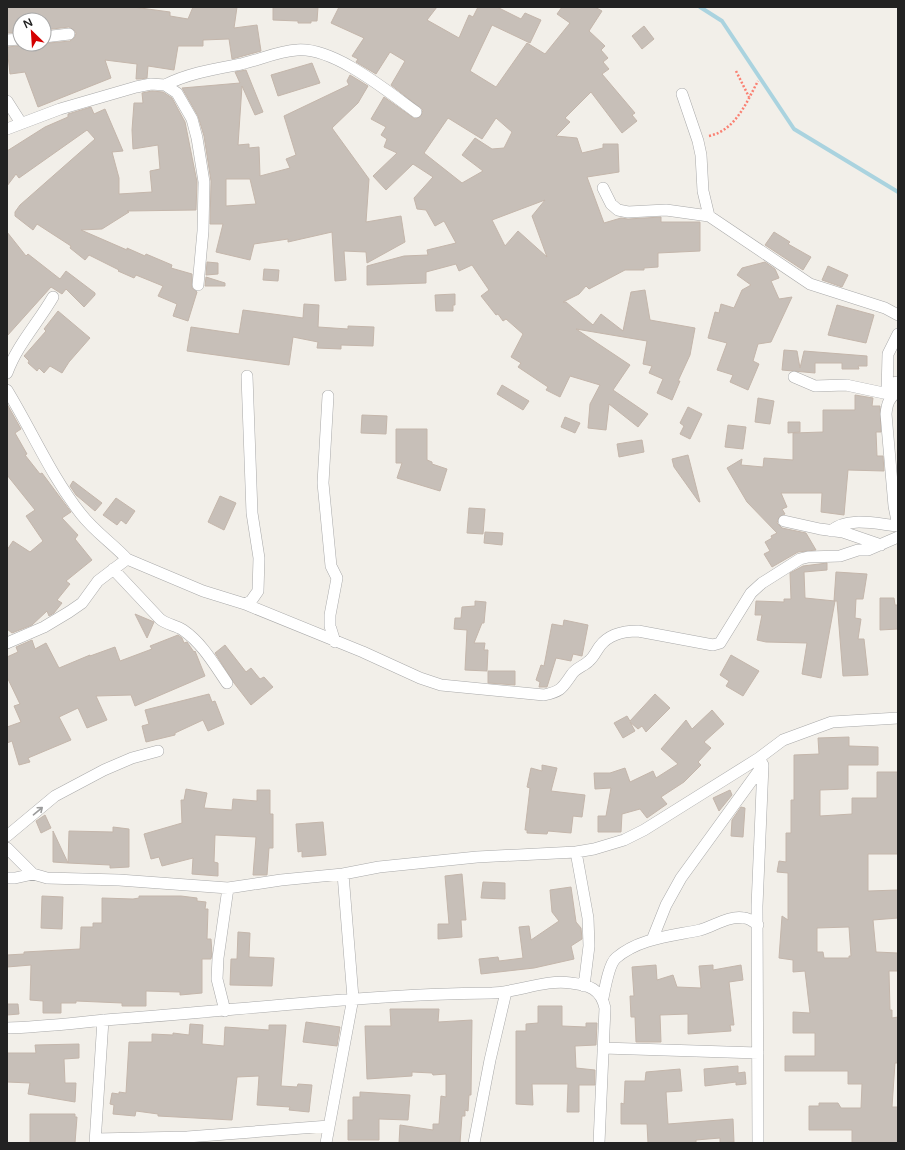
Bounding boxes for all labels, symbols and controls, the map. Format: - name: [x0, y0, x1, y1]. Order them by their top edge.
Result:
- north arrow: [12, 12, 52, 52]
- text: N: [21, 16, 35, 31]
- one-way arrow: [32, 807, 43, 816]

